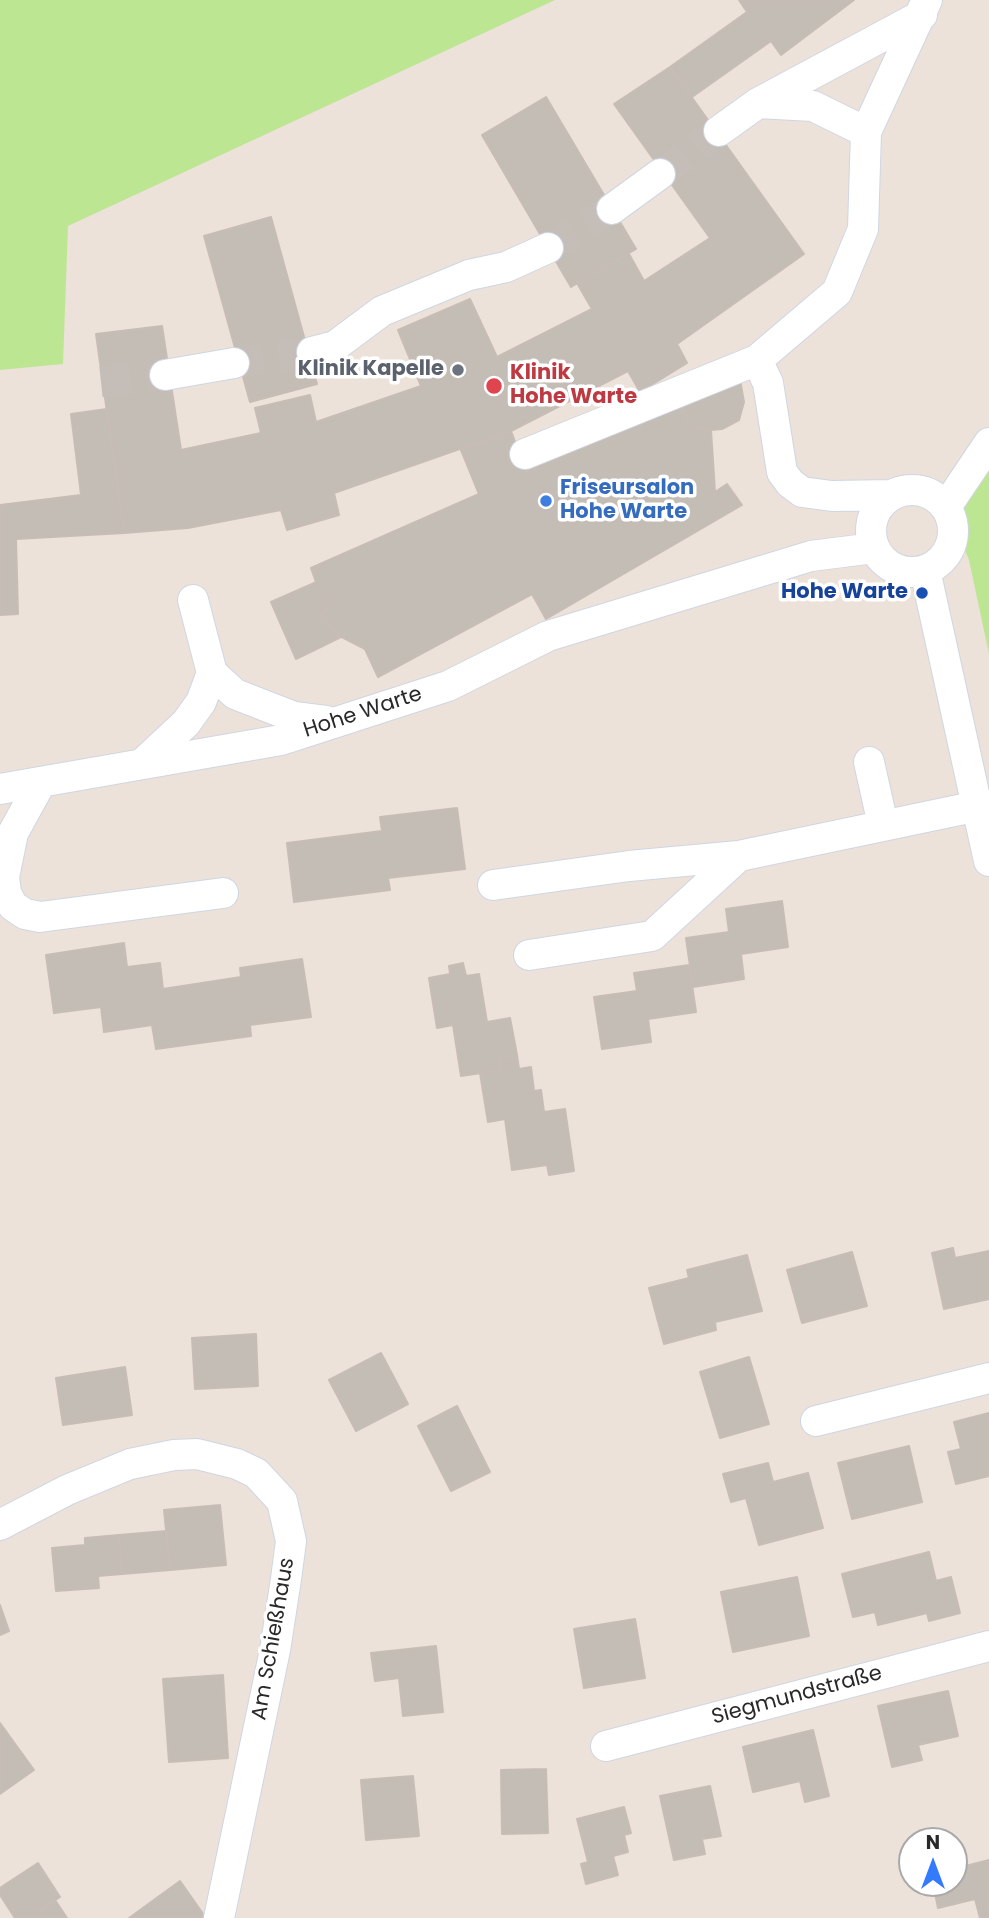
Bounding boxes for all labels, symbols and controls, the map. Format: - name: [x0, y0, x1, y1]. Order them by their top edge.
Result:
- place label: Klinik Kapelle: [298, 357, 444, 383]
- place label: Klinik Hohe Warte: [510, 361, 637, 411]
- marker: Klinik Kapelle: [450, 362, 466, 378]
- marker: Klinik Hohe Warte: [484, 376, 504, 396]
- place label: Friseursalon Hohe Warte: [560, 476, 694, 526]
- marker: Friseursalon Hohe Warte: [538, 493, 554, 509]
- place label: Hohe Warte: [781, 580, 908, 606]
- marker: Hohe Warte: [914, 585, 930, 601]
- street label: Hohe Warte: [301, 682, 425, 744]
- street label: Am Schießhaus: [247, 1556, 301, 1722]
- street label: Siegmundstraße: [709, 1661, 885, 1731]
- north arrow: [898, 1827, 968, 1897]
- text: N: [926, 1829, 940, 1856]

